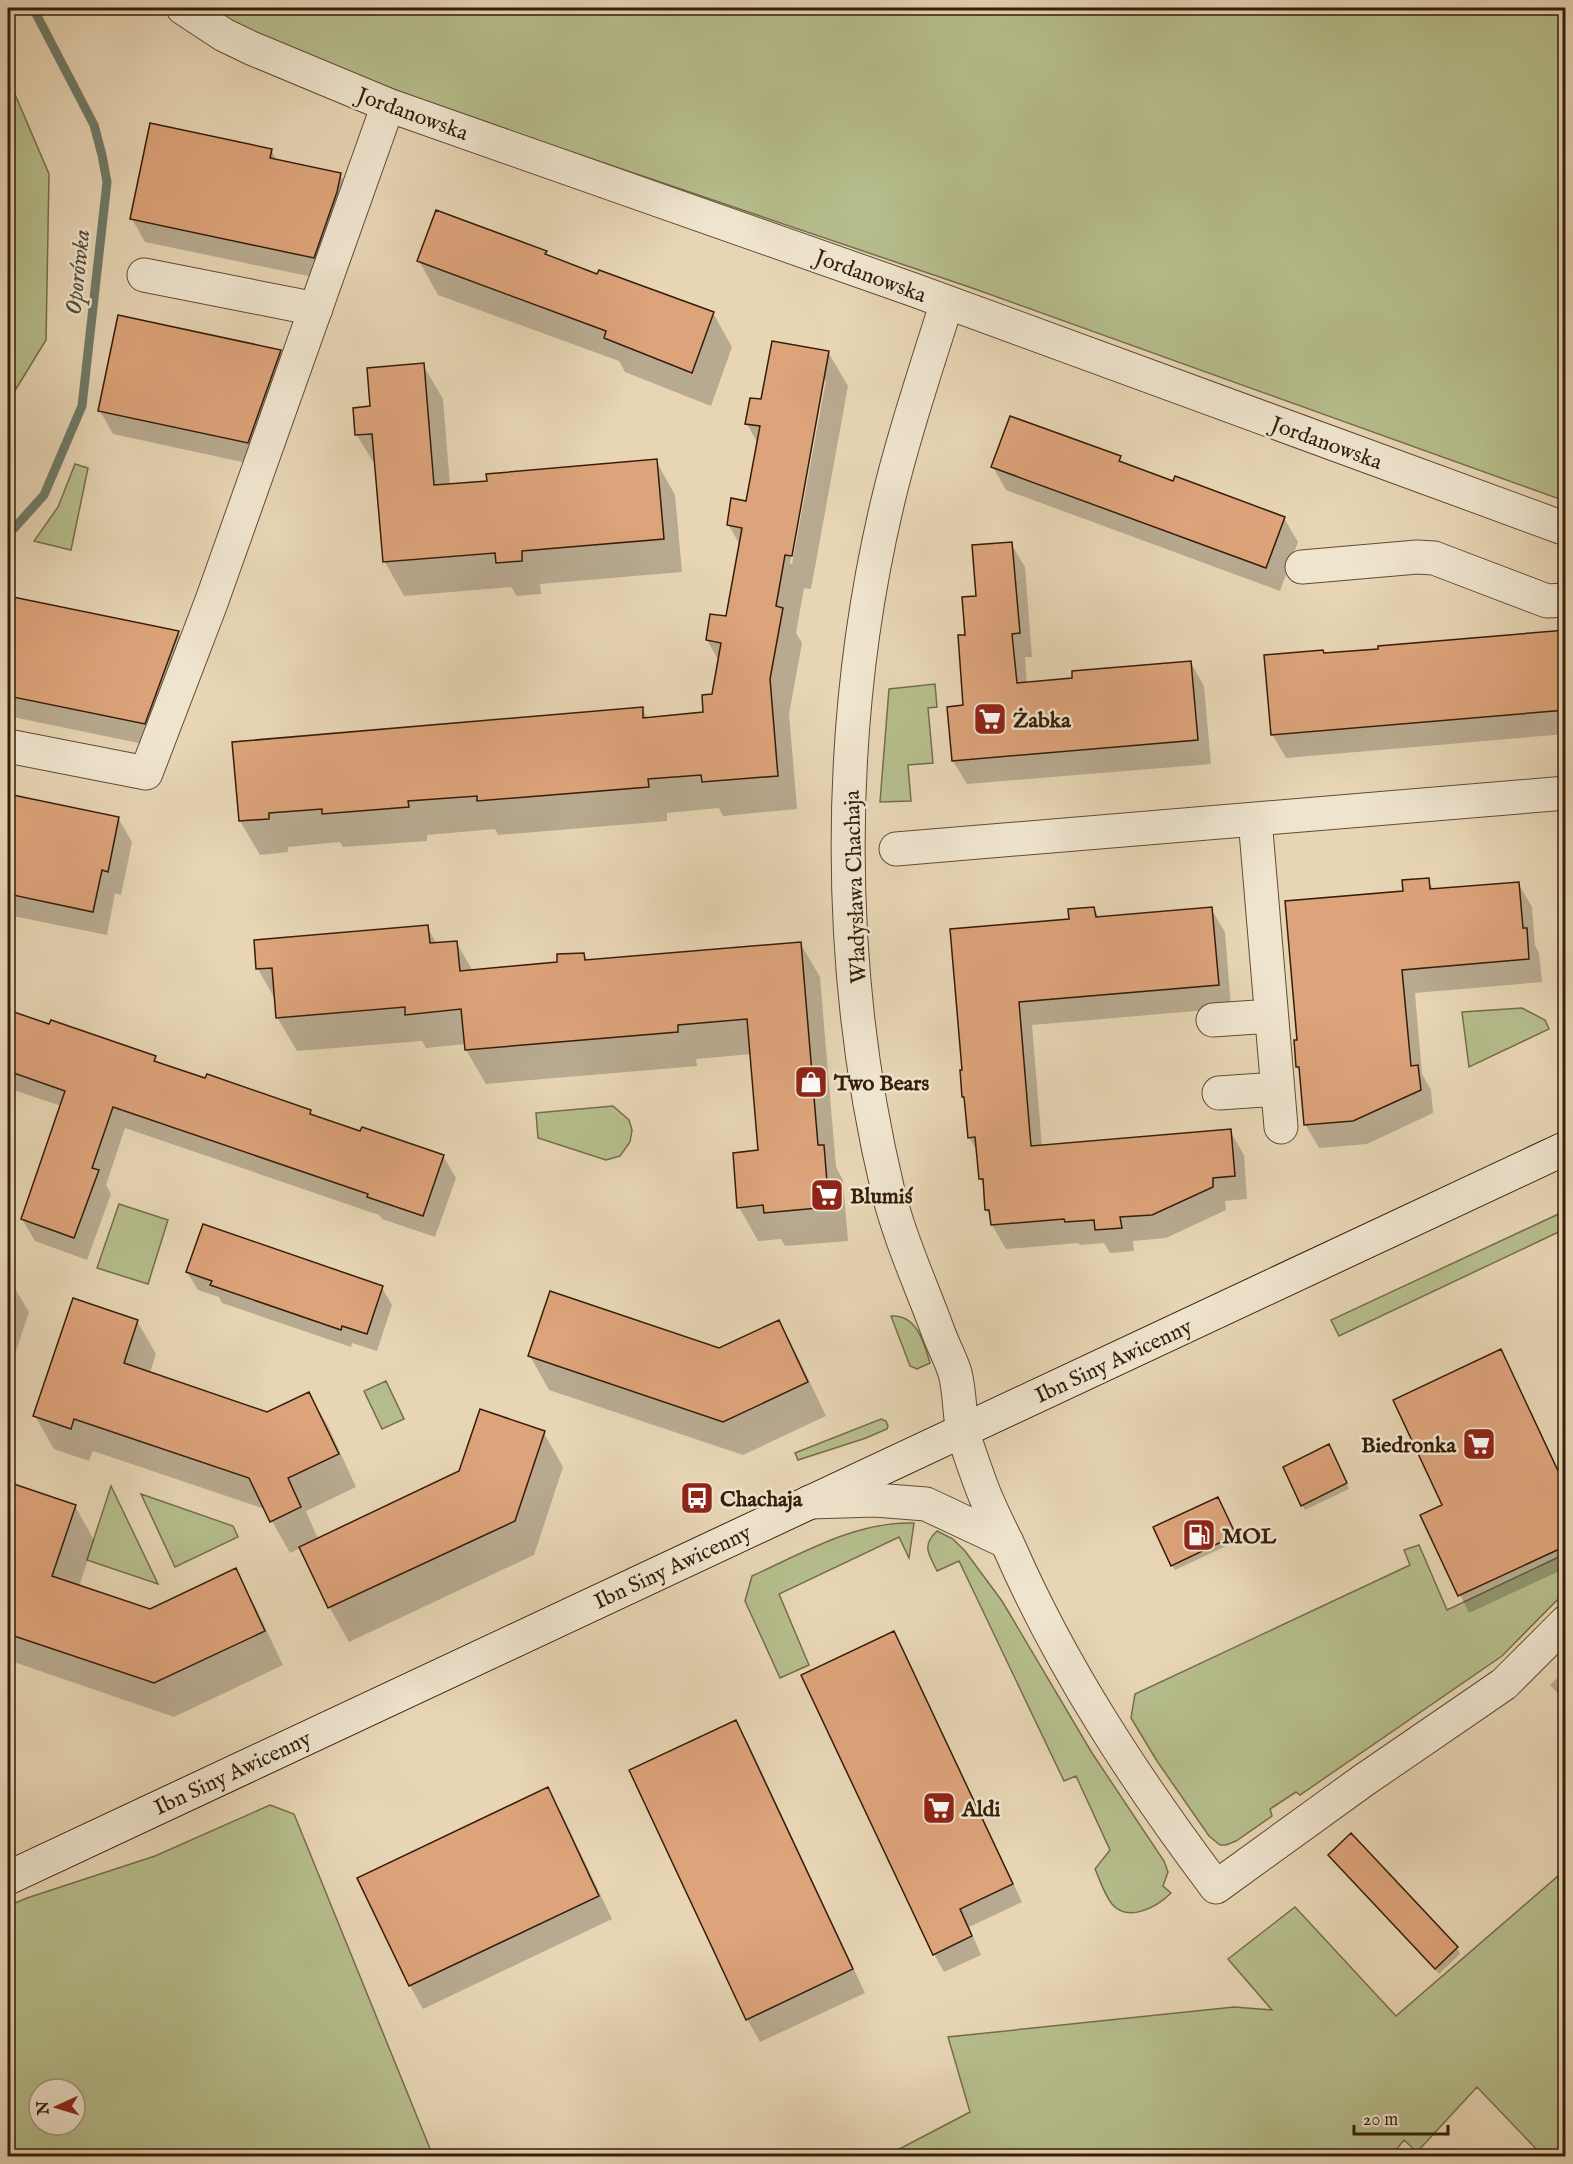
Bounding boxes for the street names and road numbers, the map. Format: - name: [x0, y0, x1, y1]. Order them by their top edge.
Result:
- street label: Jordanowska: [350, 81, 472, 148]
- street label: Jordanowska: [808, 243, 930, 310]
- street label: Jordanowska: [1264, 410, 1386, 477]
- street label: Władysława Chachaja: [839, 789, 873, 984]
- street label: Ibn Siny Awicenny: [1031, 1313, 1197, 1410]
- street label: Ibn Siny Awicenny: [590, 1519, 756, 1616]
- street label: Ibn Siny Awicenny: [150, 1725, 316, 1822]

